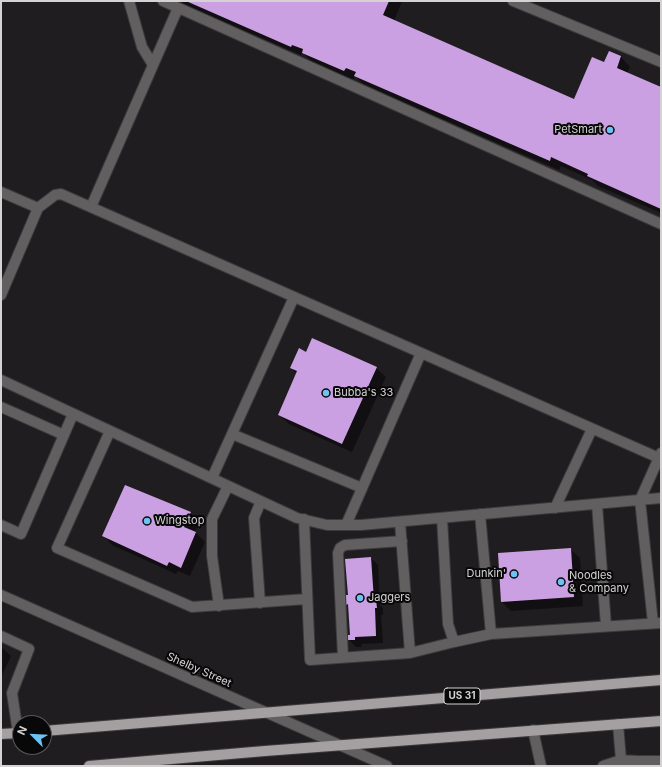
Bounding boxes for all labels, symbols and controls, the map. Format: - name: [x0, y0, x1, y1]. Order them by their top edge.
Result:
- place label: PetSmart: [554, 123, 602, 137]
- marker: PetSmart: [605, 125, 615, 135]
- place label: Bubba's 33: [334, 386, 393, 400]
- marker: Bubba's 33: [321, 388, 331, 398]
- place label: Wingstop: [155, 514, 204, 528]
- marker: Wingstop: [142, 516, 152, 526]
- place label: Dunkin': [467, 567, 506, 581]
- marker: Dunkin': [509, 569, 519, 579]
- place label: Noodles & Company: [569, 569, 629, 595]
- marker: Noodles & Company: [556, 577, 566, 587]
- place label: Jaggers: [368, 591, 410, 605]
- marker: Jaggers: [355, 593, 365, 603]
- street label: Shelby Street: [165, 650, 233, 690]
- road number: US 31: [444, 688, 480, 704]
- north arrow: [12, 715, 52, 755]
- text: N: [14, 724, 30, 737]

